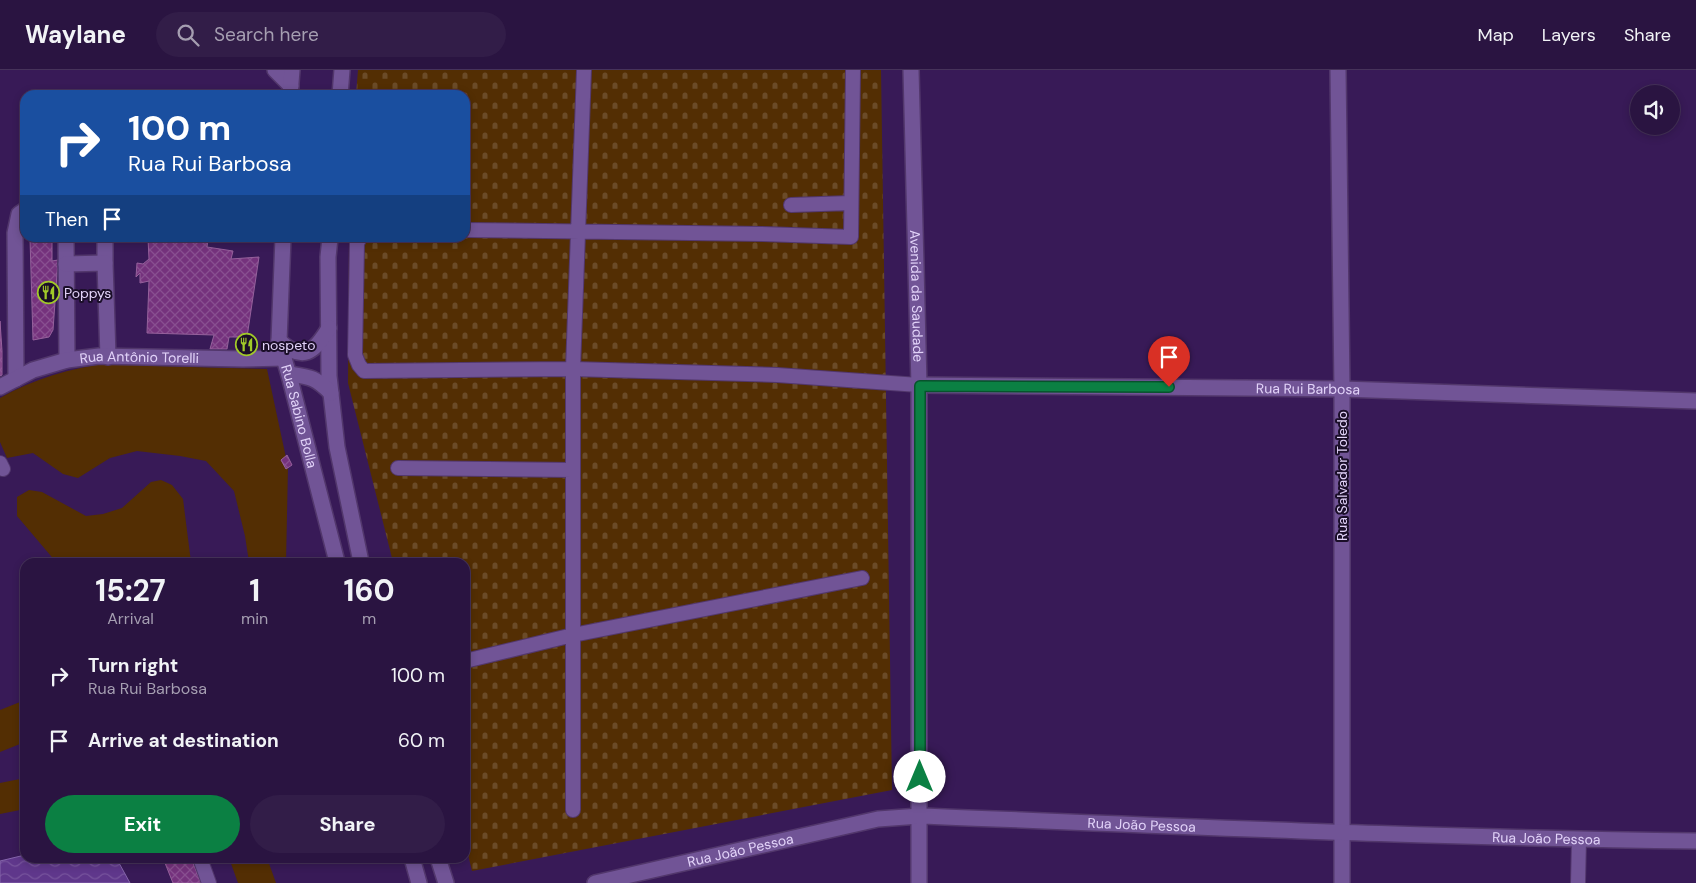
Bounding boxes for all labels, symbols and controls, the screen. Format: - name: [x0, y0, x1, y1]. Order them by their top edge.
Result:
- search box: [156, 12, 506, 57]
- text: Waylane: [25, 19, 126, 50]
- icon: search: [174, 21, 202, 49]
- text: Search here: [214, 22, 319, 47]
- text: Map: [1478, 23, 1514, 47]
- text: Layers: [1542, 23, 1596, 47]
- text: Share: [1624, 23, 1671, 47]
- map controls: [1630, 85, 1680, 135]
- button: sound: [1630, 85, 1680, 135]
- text: 100 m: [128, 105, 231, 151]
- icon: right: [45, 110, 110, 175]
- text: Rua Rui Barbosa: [128, 149, 292, 178]
- icon: arrive: [98, 205, 126, 233]
- text: Then: [45, 207, 88, 232]
- street label: Avenida da Saudade: [906, 230, 927, 362]
- restaurant icon: Poppys: [36, 281, 60, 305]
- place label: Poppys: [64, 284, 111, 302]
- restaurant icon: nospeto: [234, 333, 258, 357]
- place label: nospeto: [262, 336, 315, 354]
- pin: [1148, 336, 1190, 387]
- icon: arrive: [1155, 343, 1183, 371]
- street label: Rua Antônio Torelli: [78, 347, 199, 367]
- street label: Rua Sabino Bolla: [277, 362, 321, 470]
- street label: Rua Rui Barbosa: [1256, 379, 1360, 399]
- street label: Rua Salvador Toledo: [1333, 411, 1351, 541]
- text: 15:27: [95, 571, 166, 610]
- text: 1: [249, 571, 260, 610]
- text: 160: [344, 571, 395, 610]
- text: Arrival: [107, 608, 154, 629]
- text: min: [241, 608, 268, 629]
- text: m: [362, 608, 376, 629]
- text: Turn right: [88, 653, 178, 678]
- icon: right: [45, 662, 73, 690]
- text: 100 m: [391, 663, 445, 688]
- text: Rua Rui Barbosa: [88, 678, 207, 699]
- icon: arrive: [45, 727, 73, 755]
- text: Arrive at destination: [88, 728, 279, 753]
- text: 60 m: [398, 728, 445, 753]
- position arrow: [893, 750, 945, 802]
- button: Exit: [45, 795, 240, 853]
- button: Share: [250, 795, 445, 853]
- street label: Rua João Pessoa: [1087, 814, 1196, 836]
- street label: Rua João Pessoa: [1492, 828, 1601, 849]
- street label: Rua João Pessoa: [685, 829, 795, 871]

